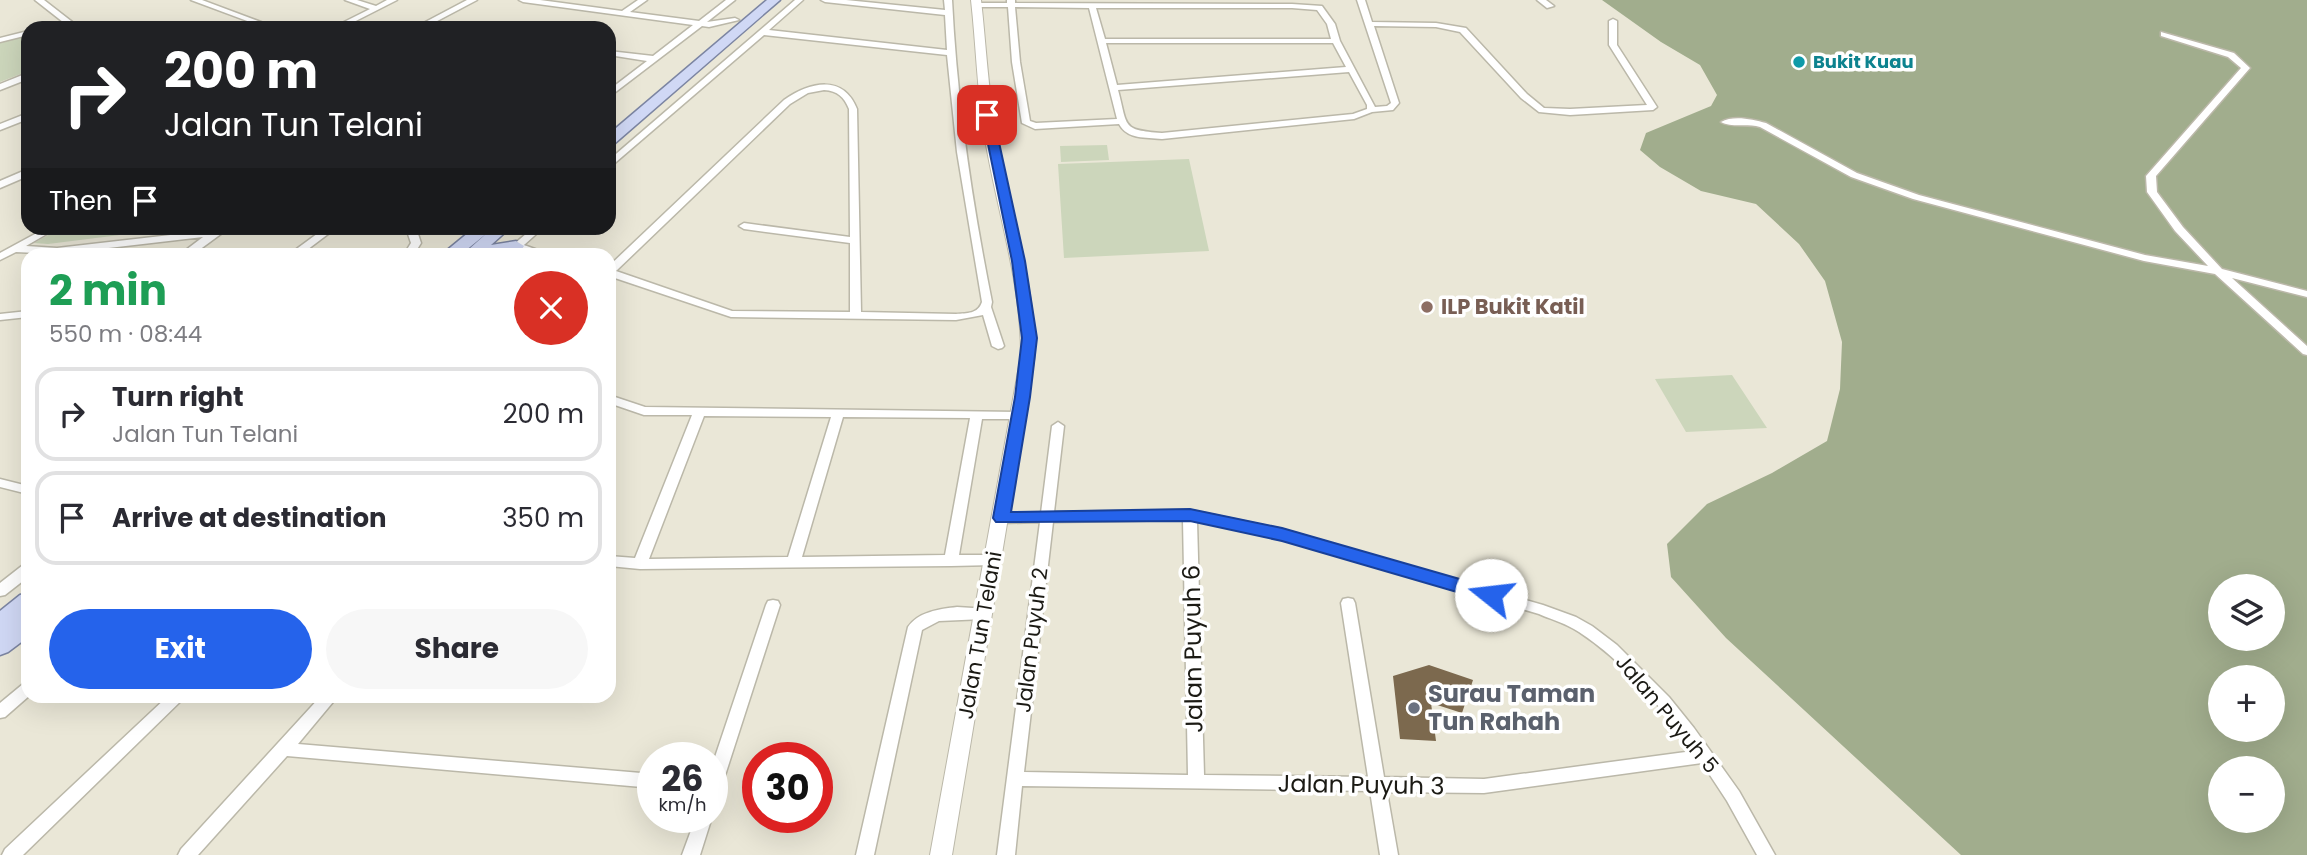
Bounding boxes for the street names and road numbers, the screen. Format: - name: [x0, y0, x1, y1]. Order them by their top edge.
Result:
- street label: Jalan Tun Telani: [950, 549, 1009, 721]
- street label: Jalan Puyuh 6: [1175, 565, 1210, 733]
- street label: Jalan Puyuh 2: [1008, 566, 1055, 714]
- street label: Jalan Puyuh 5: [1609, 648, 1726, 779]
- street label: Jalan Puyuh 3: [1277, 767, 1445, 802]

